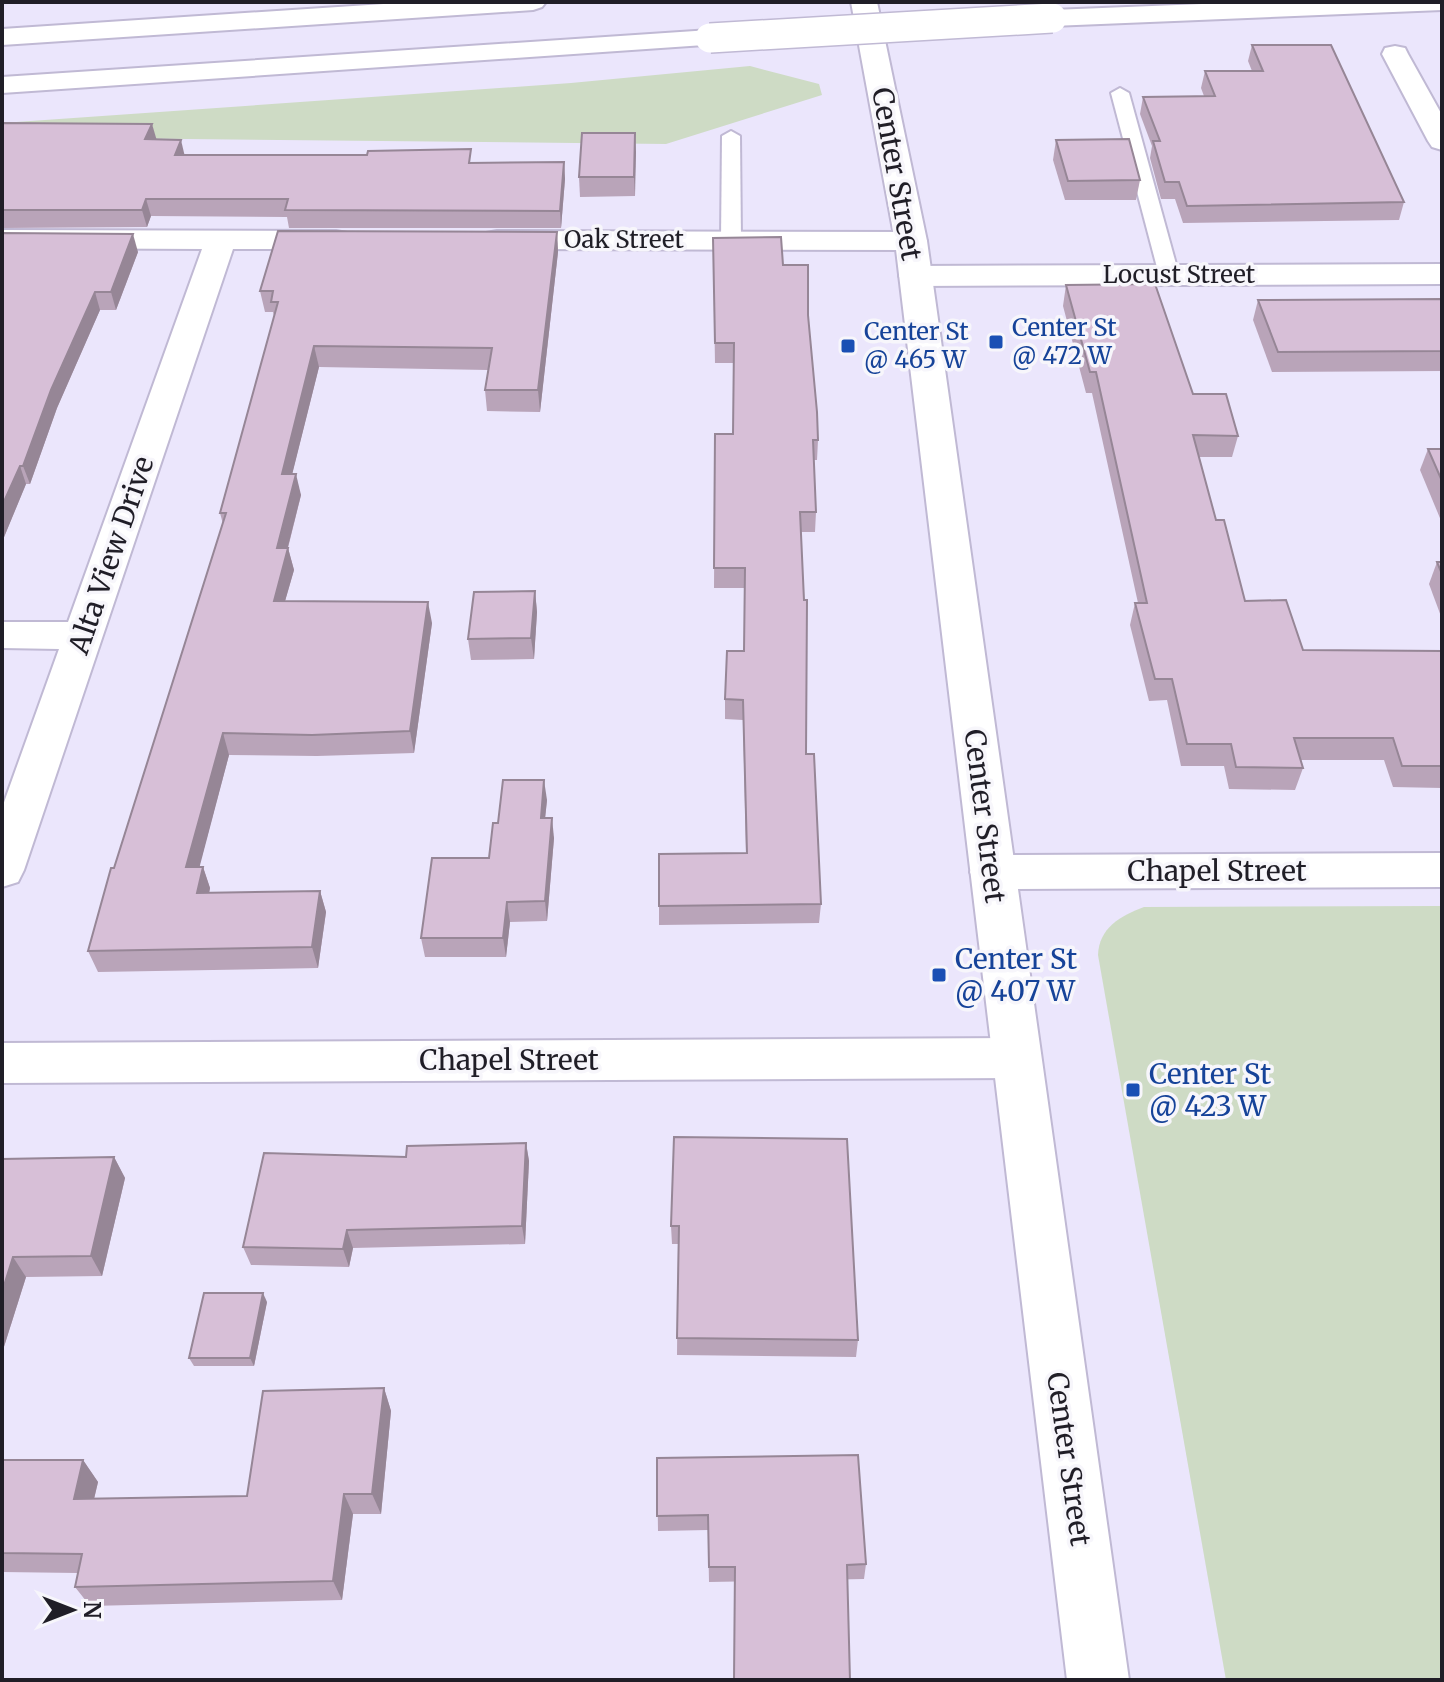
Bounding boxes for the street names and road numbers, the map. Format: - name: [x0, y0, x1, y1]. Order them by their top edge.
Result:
- street label: Center Street: [864, 85, 930, 263]
- street label: Oak Street: [564, 224, 685, 255]
- street label: Locust Street: [1103, 259, 1256, 290]
- street label: Alta View Drive: [60, 452, 162, 659]
- street label: Center Street: [956, 727, 1014, 905]
- street label: Chapel Street: [1127, 853, 1307, 889]
- street label: Chapel Street: [419, 1042, 599, 1078]
- street label: Center Street: [1039, 1370, 1099, 1548]

